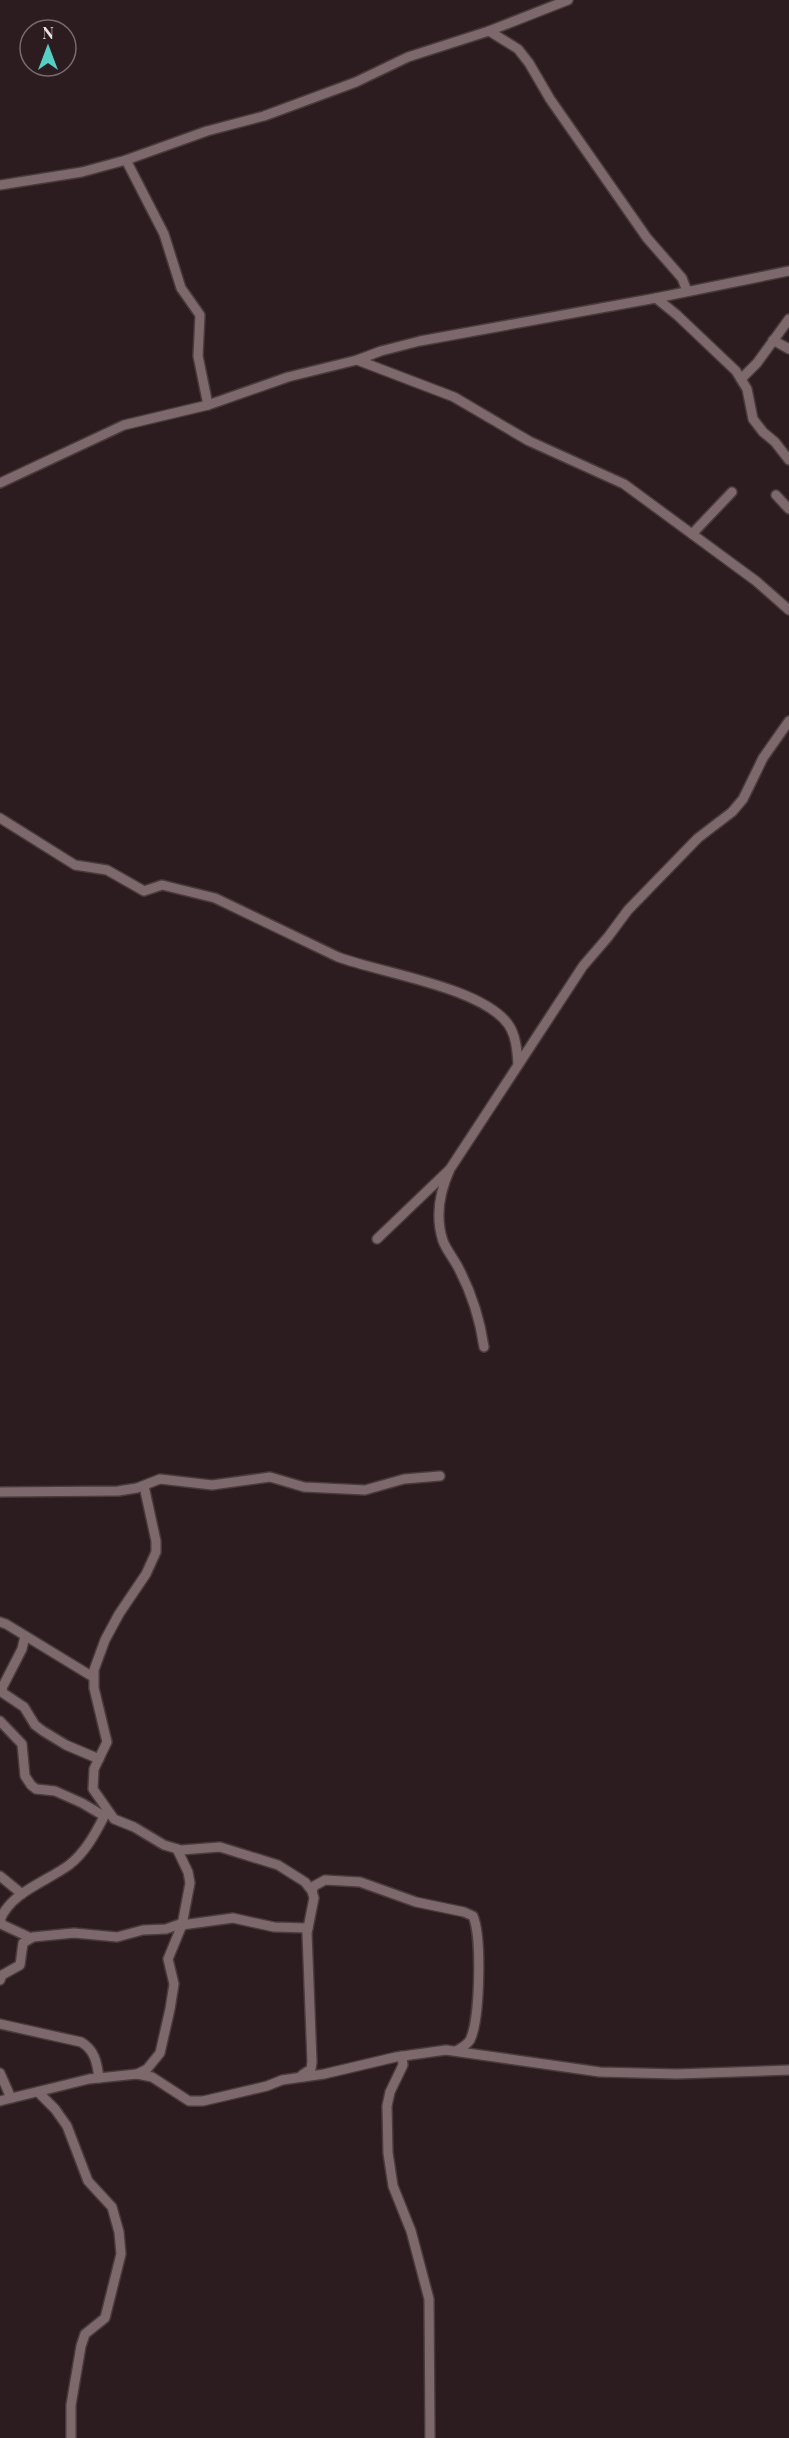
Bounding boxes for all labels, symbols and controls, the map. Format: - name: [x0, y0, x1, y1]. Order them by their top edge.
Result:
- north arrow: [18, 18, 78, 78]
- text: N: [42, 22, 54, 43]

